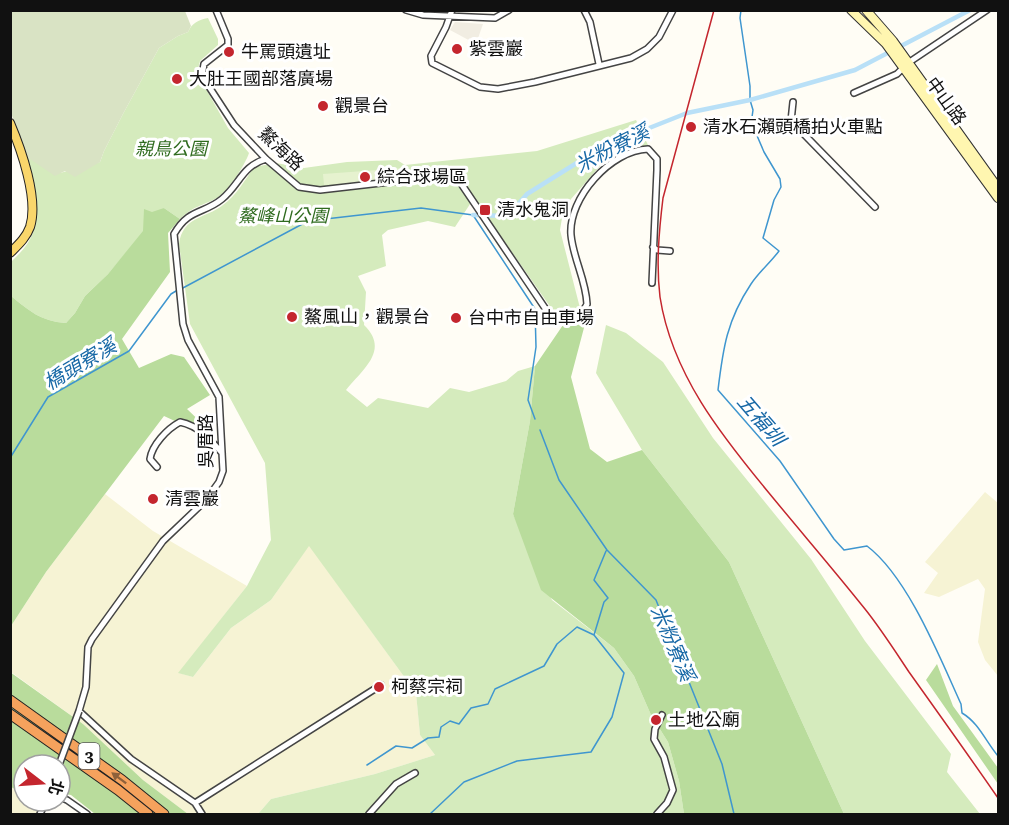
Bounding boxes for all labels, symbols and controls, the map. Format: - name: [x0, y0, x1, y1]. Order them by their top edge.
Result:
- place label: 紫雲巖: [469, 38, 523, 59]
- place label: 牛罵頭遺址: [241, 41, 331, 62]
- marker: 紫雲巖: [450, 42, 464, 56]
- marker: 牛罵頭遺址: [222, 45, 236, 59]
- place label: 大肚王國部落廣場: [189, 68, 333, 89]
- marker: 大肚王國部落廣場: [170, 72, 184, 86]
- street label: 中山路: [922, 73, 971, 129]
- place label: 觀景台: [335, 95, 389, 116]
- marker: 觀景台: [316, 99, 330, 113]
- place label: 清水石瀨頭橋拍火車點: [703, 116, 883, 137]
- water label: 米粉寮溪: [571, 118, 656, 177]
- marker: 清水石瀨頭橋拍火車點: [684, 120, 698, 134]
- street label: 鰲海路: [254, 123, 308, 175]
- park label: 親鳥公園: [135, 138, 210, 159]
- place label: 綜合球場區: [377, 166, 467, 187]
- marker: 綜合球場區: [358, 170, 372, 184]
- place label: 清水鬼洞: [497, 199, 569, 220]
- marker: 清水鬼洞: [478, 203, 492, 217]
- park label: 鰲峰山公園: [238, 205, 331, 226]
- place label: 鰲風山，觀景台: [304, 306, 430, 327]
- place label: 台中市自由車場: [468, 307, 594, 328]
- marker: 鰲風山，觀景台: [285, 310, 299, 324]
- marker: 台中市自由車場: [449, 311, 463, 325]
- water label: 橋頭寮溪: [40, 332, 123, 395]
- water label: 五福圳: [732, 389, 792, 453]
- street label: 吳厝路: [195, 414, 216, 468]
- place label: 清雲巖: [165, 488, 219, 509]
- marker: 清雲巖: [146, 492, 160, 506]
- water label: 米粉寮溪: [646, 601, 701, 687]
- place label: 柯蔡宗祠: [391, 676, 463, 697]
- marker: 柯蔡宗祠: [372, 680, 386, 694]
- place label: 土地公廟: [668, 709, 740, 730]
- marker: 土地公廟: [649, 713, 663, 727]
- road number: 3: [78, 743, 100, 769]
- north arrow: [12, 753, 72, 813]
- one-way arrow: [111, 772, 126, 784]
- text: 北: [44, 777, 67, 798]

